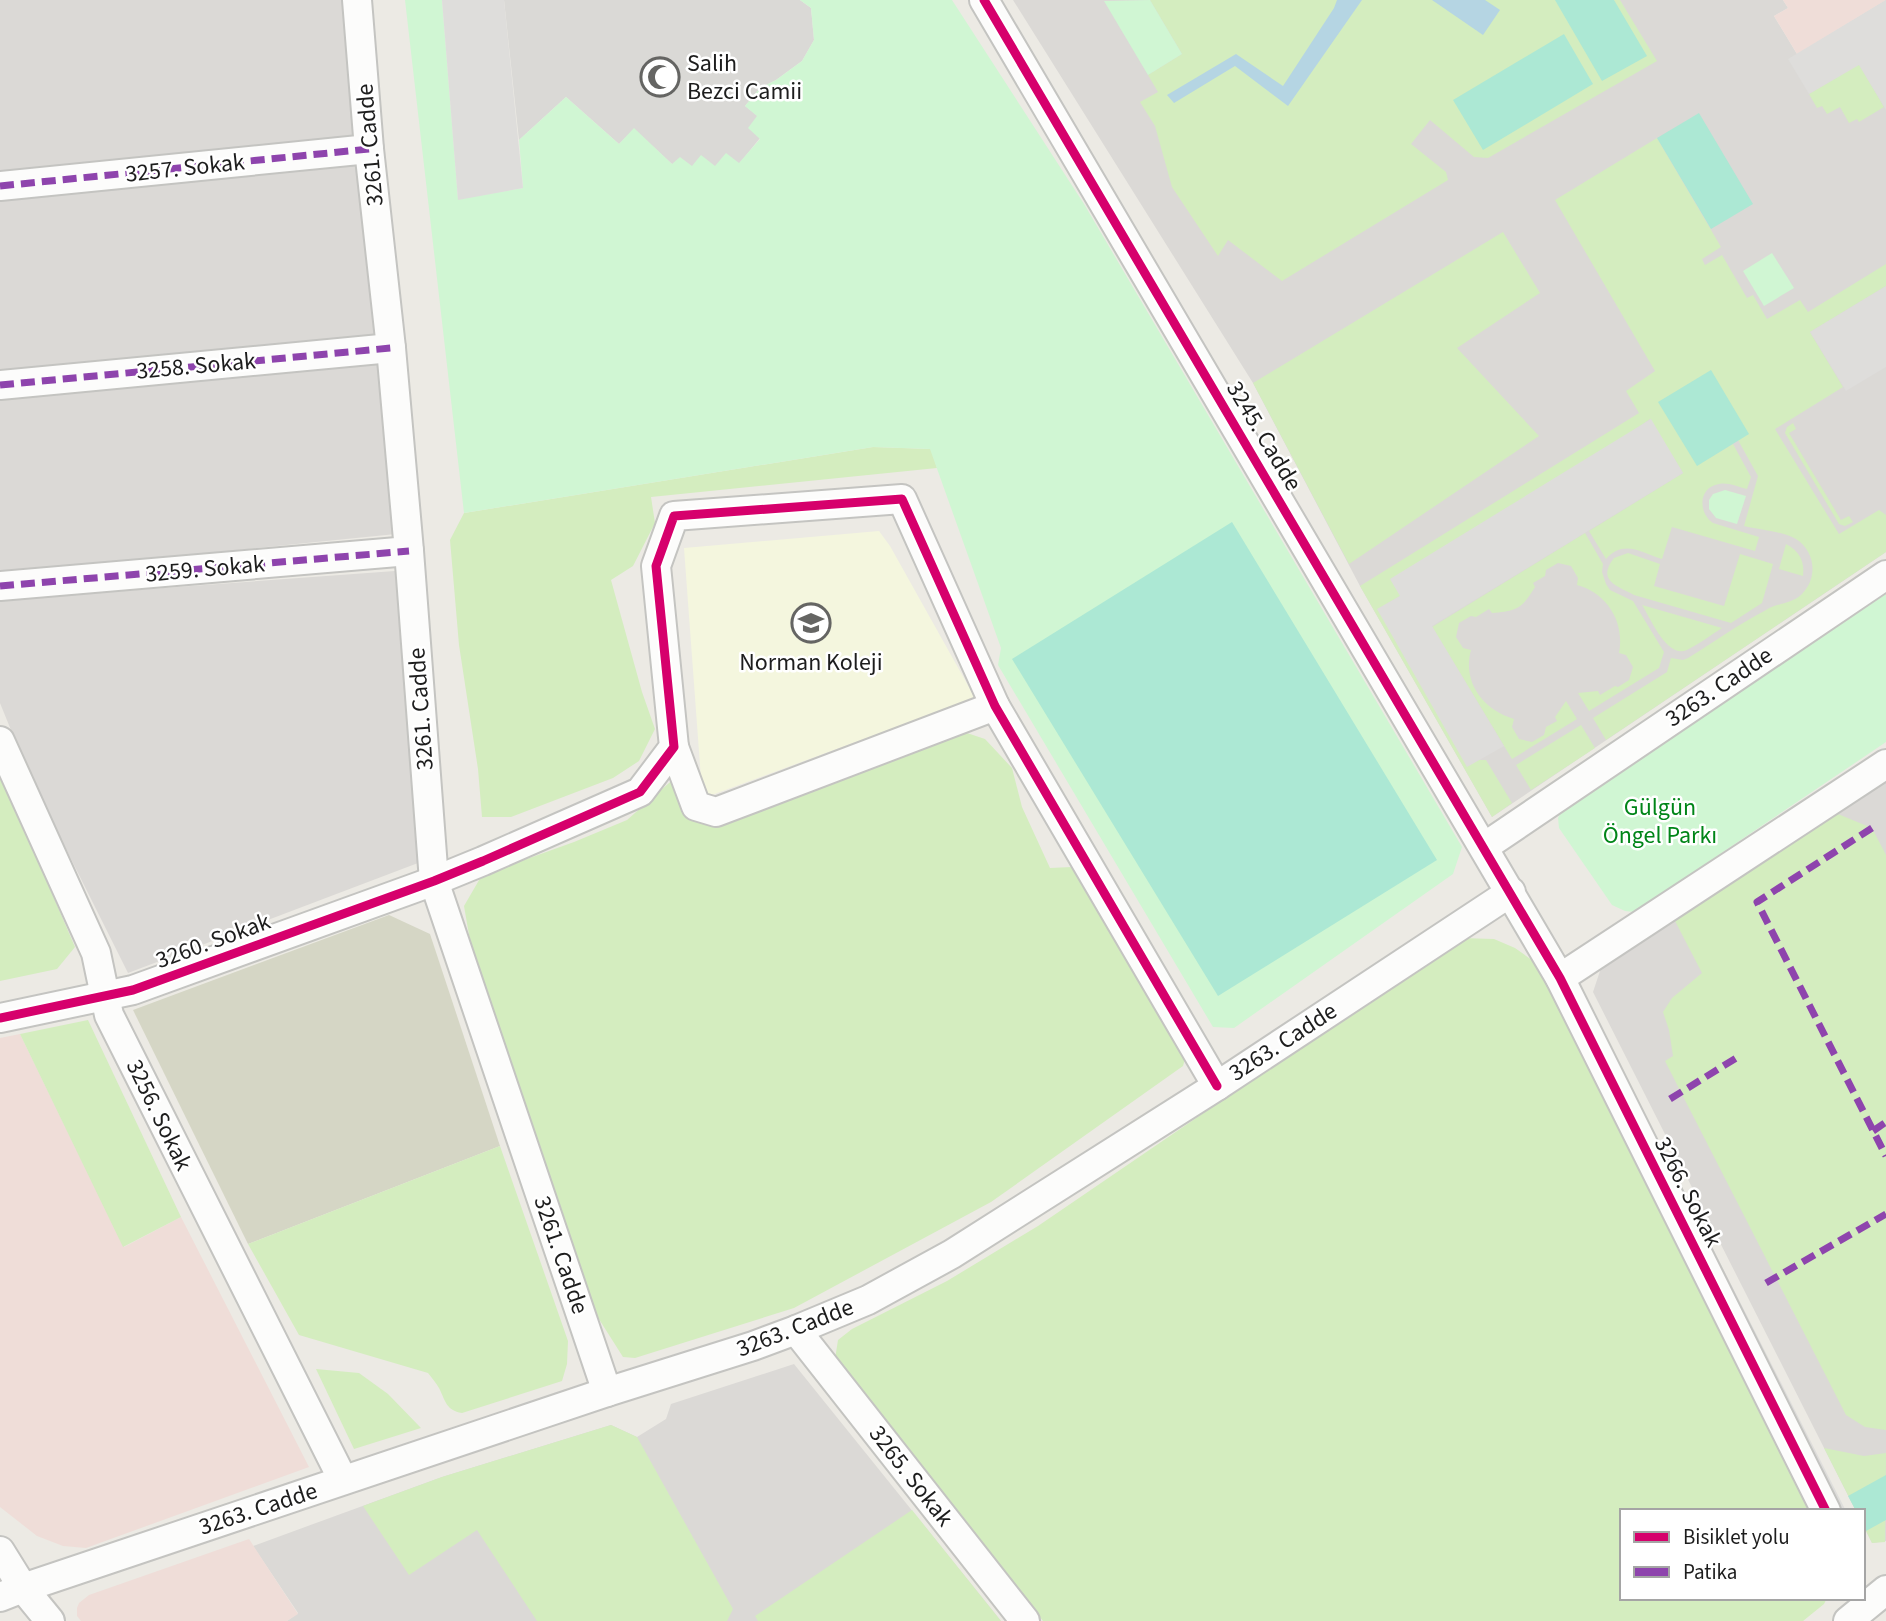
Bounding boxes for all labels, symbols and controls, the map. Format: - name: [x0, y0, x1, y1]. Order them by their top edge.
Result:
- place label: Salih Bezci Camii: [687, 46, 802, 109]
- mosque icon: Salih Bezci Camii: [639, 56, 681, 98]
- street label: 3261. Cadde: [347, 82, 393, 208]
- street label: 3257. Sokak: [124, 144, 247, 192]
- street label: 3258. Sokak: [135, 343, 257, 389]
- street label: 3245. Cadde: [1217, 374, 1311, 498]
- street label: 3259. Sokak: [144, 546, 266, 592]
- school or university icon: Norman Koleji: [790, 602, 832, 644]
- street label: 3263. Cadde: [1658, 638, 1780, 736]
- place label: Norman Koleji: [739, 645, 883, 680]
- street label: 3261. Cadde: [399, 647, 443, 771]
- park label: Gülgün Öngel Parkı: [1603, 790, 1717, 853]
- street label: 3260. Sokak: [151, 904, 275, 978]
- street label: 3263. Cadde: [1222, 994, 1344, 1090]
- street label: 3256. Sokak: [117, 1053, 201, 1177]
- street label: 3266. Sokak: [1645, 1131, 1731, 1253]
- street label: 3261. Cadde: [524, 1191, 598, 1319]
- street label: 3263. Cadde: [731, 1290, 859, 1366]
- street label: 3265. Sokak: [860, 1418, 962, 1534]
- street label: 3263. Cadde: [194, 1473, 322, 1545]
- legend: [1620, 1509, 1865, 1600]
- text: Bisiklet yolu: [1683, 1522, 1790, 1552]
- text: Patika: [1683, 1557, 1737, 1587]

